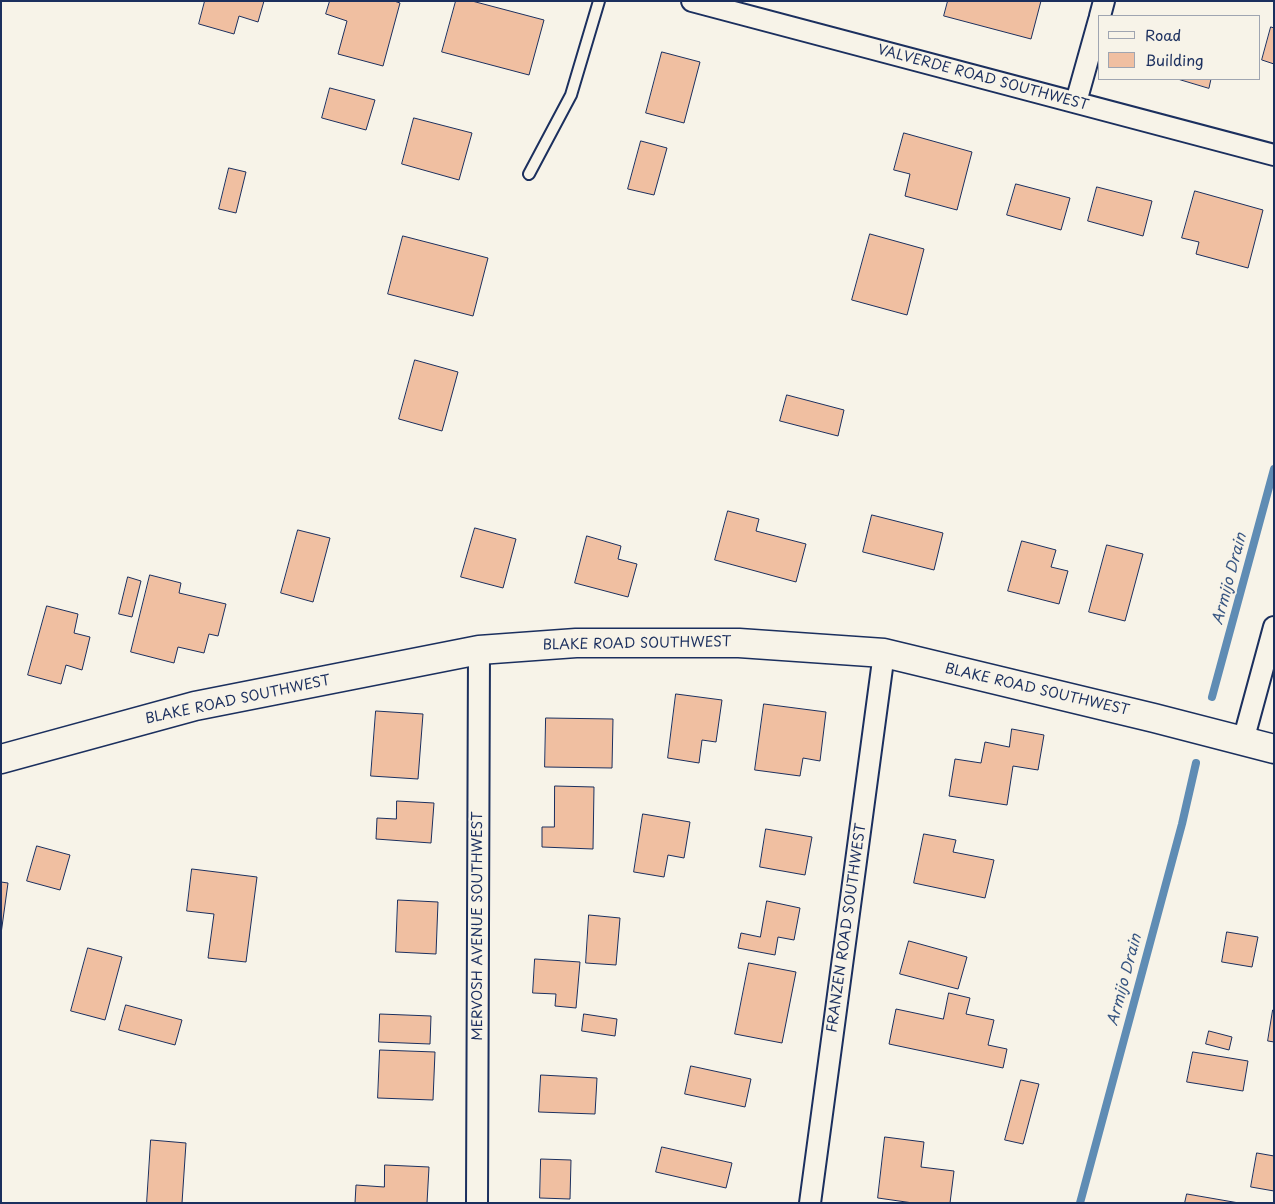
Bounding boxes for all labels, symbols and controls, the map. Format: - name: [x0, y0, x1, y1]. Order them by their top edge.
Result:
- legend: [1098, 15, 1260, 80]
- text: Road: [1145, 23, 1181, 46]
- street label: VALVERDE ROAD SOUTHWEST: [876, 42, 1090, 114]
- text: Building: [1145, 48, 1204, 71]
- water label: Armijo Drain: [1209, 531, 1251, 627]
- street label: BLAKE ROAD SOUTHWEST: [543, 634, 731, 654]
- street label: BLAKE ROAD SOUTHWEST: [943, 661, 1131, 719]
- street label: BLAKE ROAD SOUTHWEST: [144, 672, 332, 728]
- street label: MERVOSH AVENUE SOUTHWEST: [470, 811, 486, 1041]
- street label: FRANZEN ROAD SOUTHWEST: [824, 822, 870, 1034]
- water label: Armijo Drain: [1104, 932, 1146, 1028]

